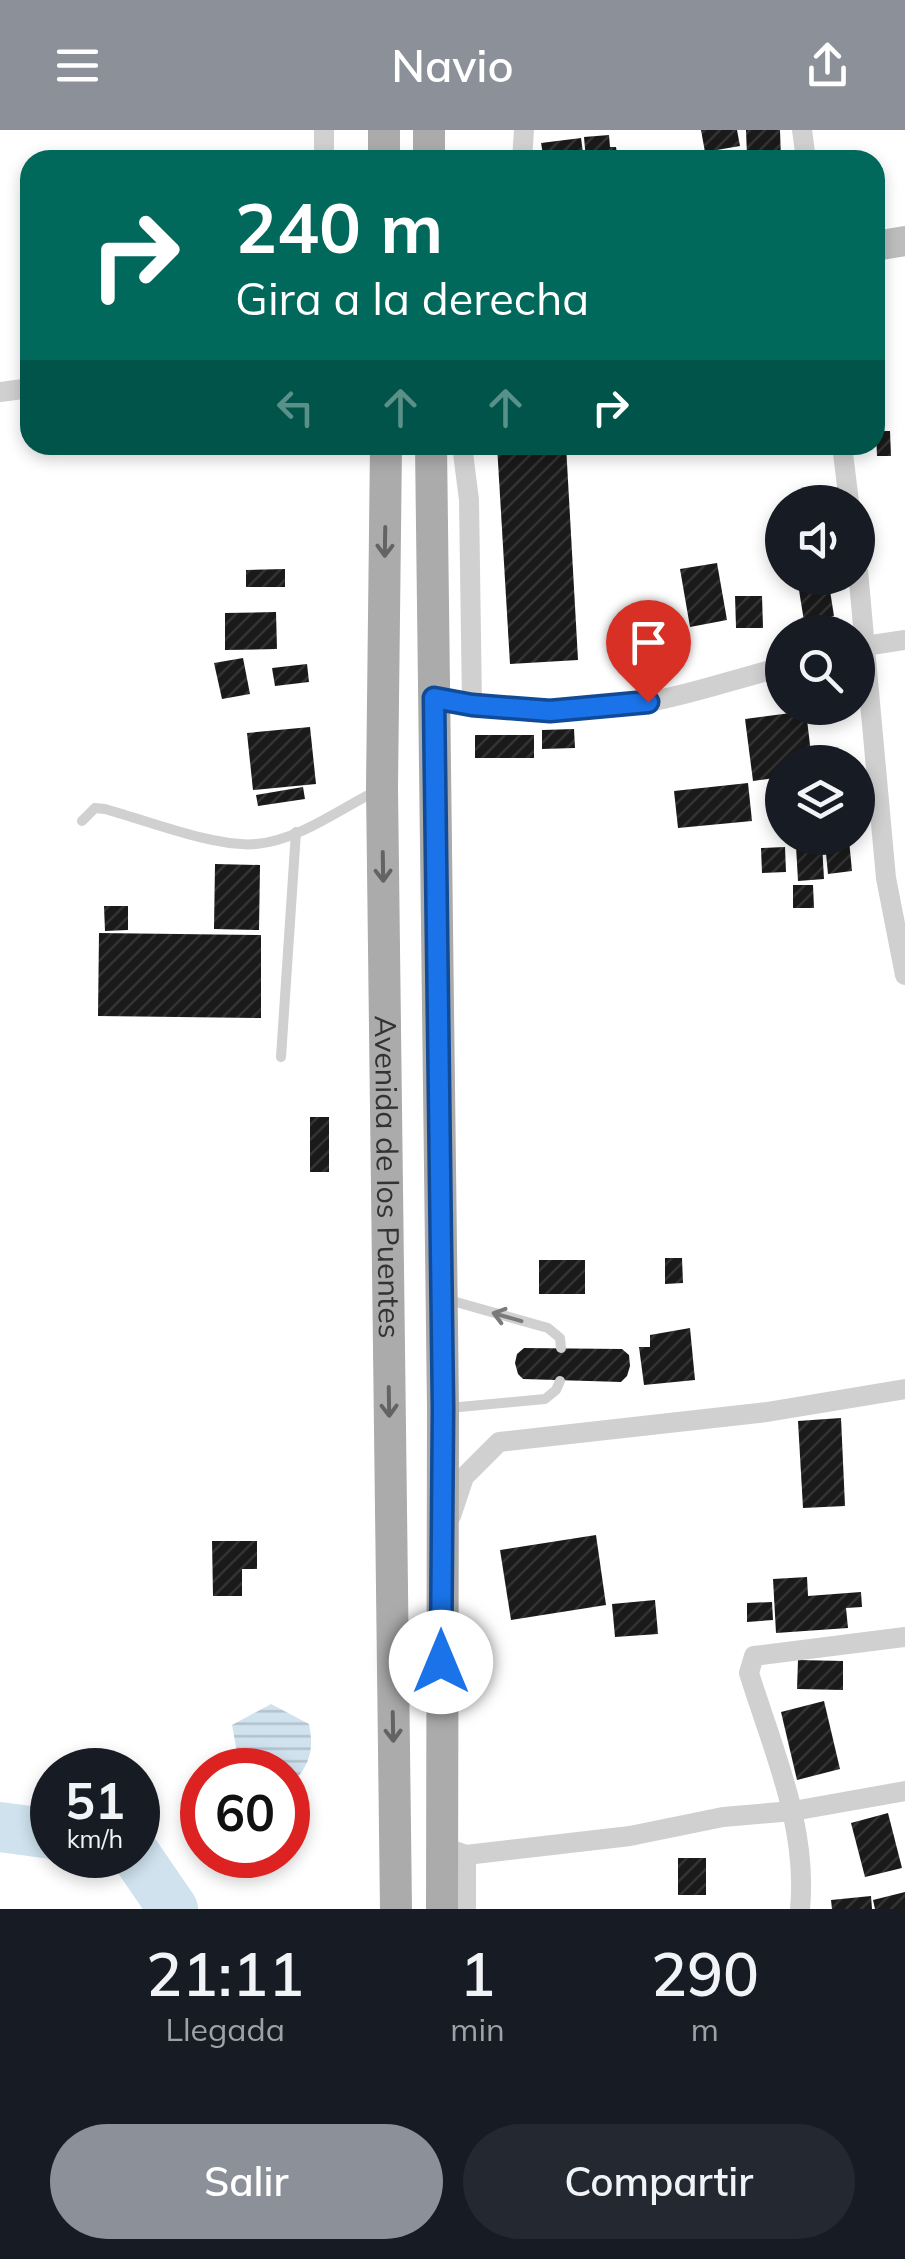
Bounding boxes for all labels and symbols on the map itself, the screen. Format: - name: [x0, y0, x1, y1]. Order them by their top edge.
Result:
- one-way arrow: [375, 526, 394, 558]
- pin: [606, 600, 691, 703]
- one-way arrow: [373, 851, 392, 883]
- street label: Avenida de los Puentes: [367, 1015, 409, 1339]
- one-way arrow: [492, 1306, 523, 1325]
- one-way arrow: [380, 1386, 399, 1418]
- position arrow: [389, 1610, 493, 1714]
- one-way arrow: [384, 1711, 403, 1743]
- speed limit sign: 60: [180, 1748, 310, 1878]

